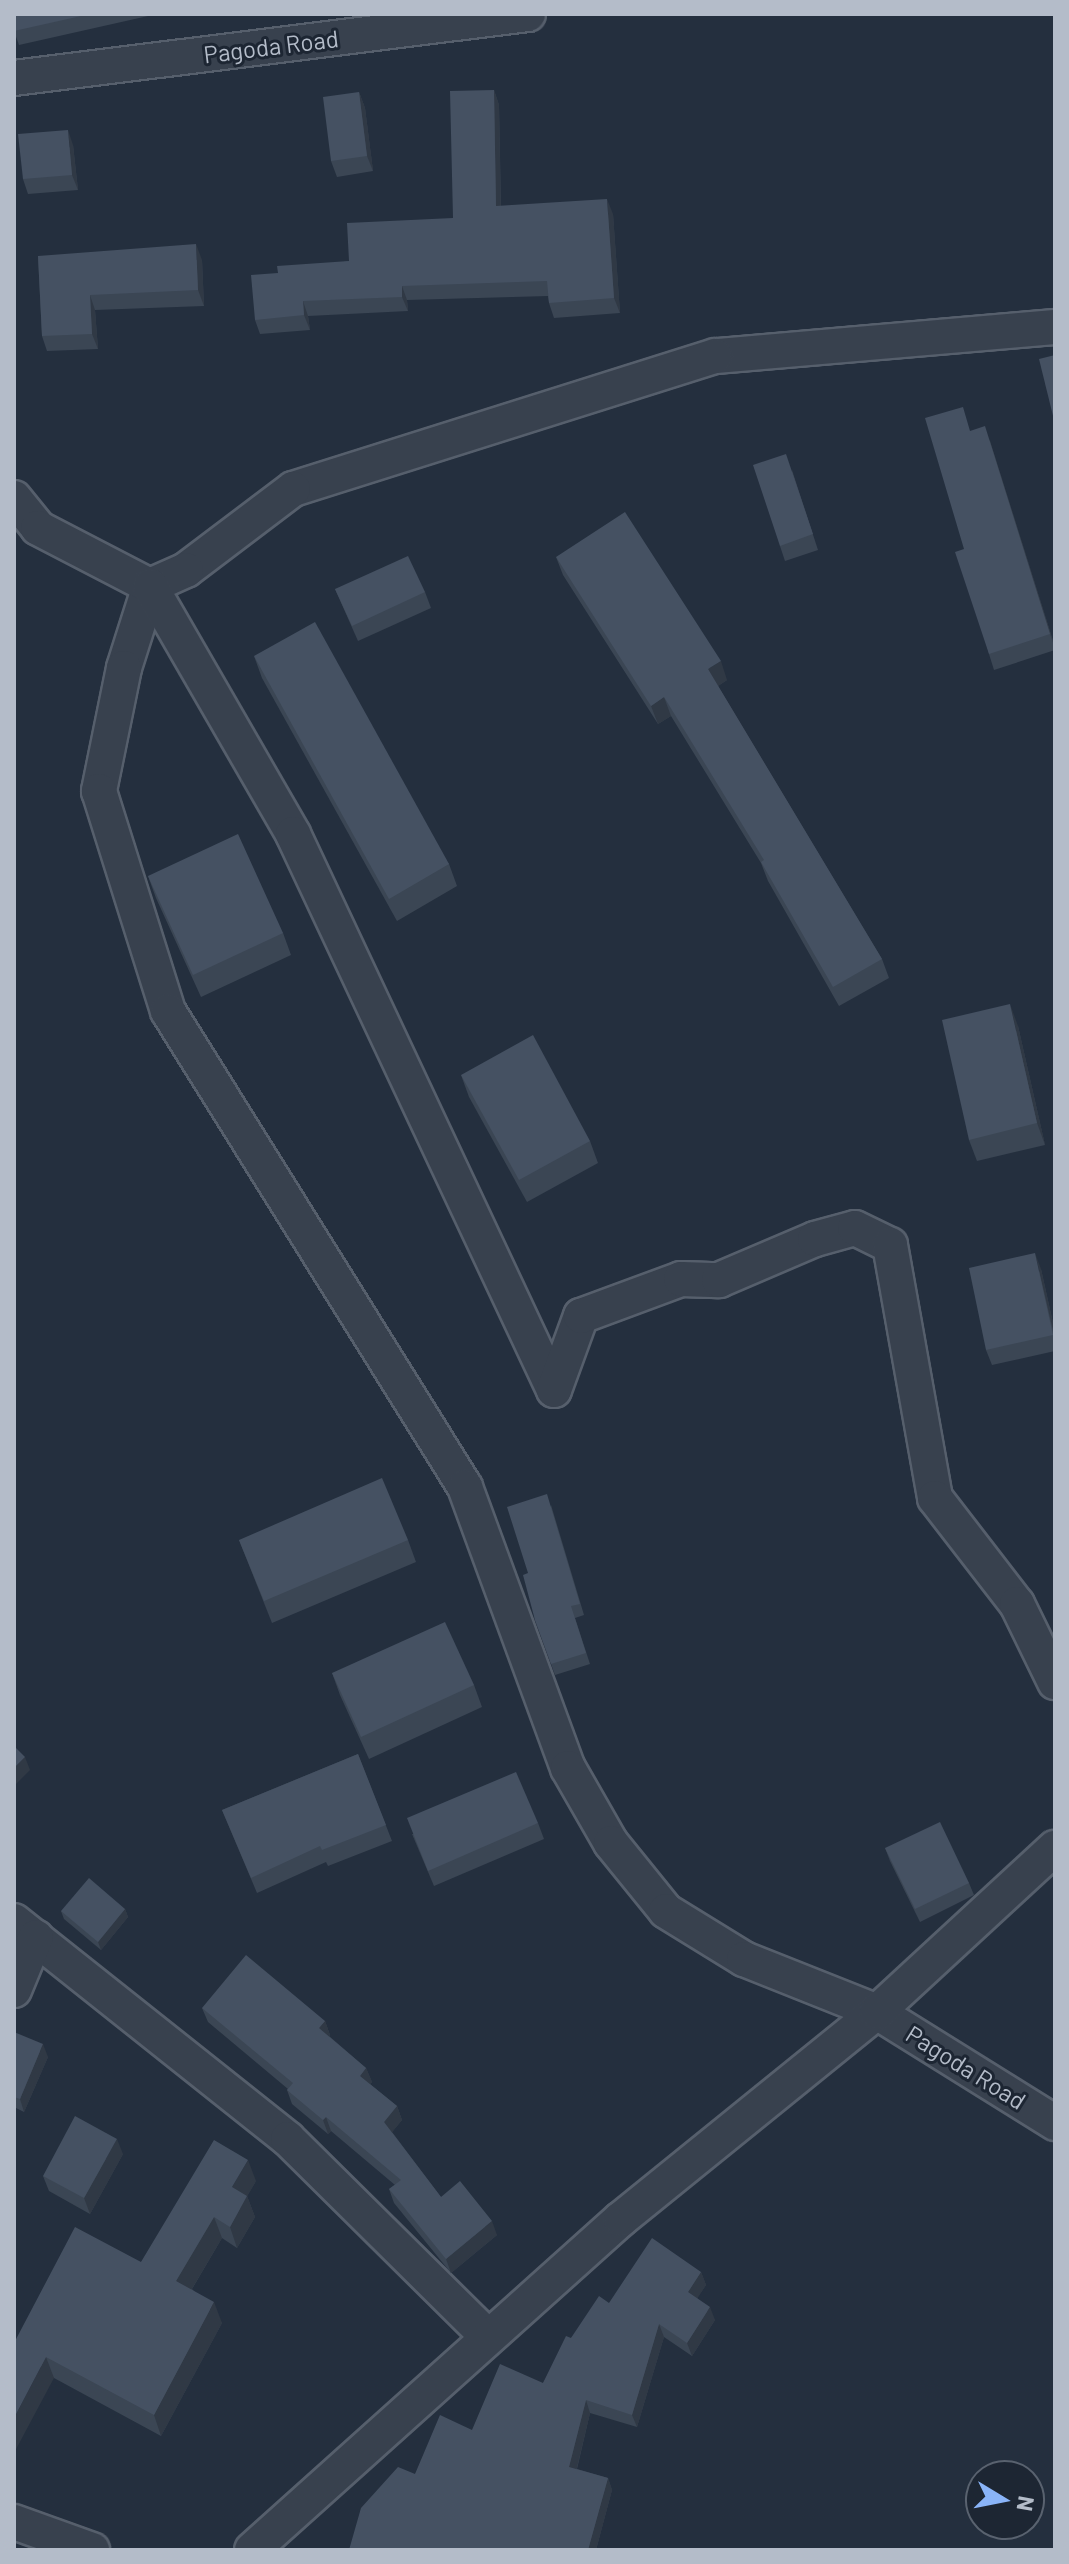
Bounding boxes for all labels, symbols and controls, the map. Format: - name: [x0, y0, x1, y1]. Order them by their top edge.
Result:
- street label: Pagoda Road: [202, 23, 340, 69]
- street label: Pagoda Road: [901, 2019, 1031, 2115]
- north arrow: [965, 2460, 1045, 2540]
- text: N: [1013, 2494, 1041, 2513]

